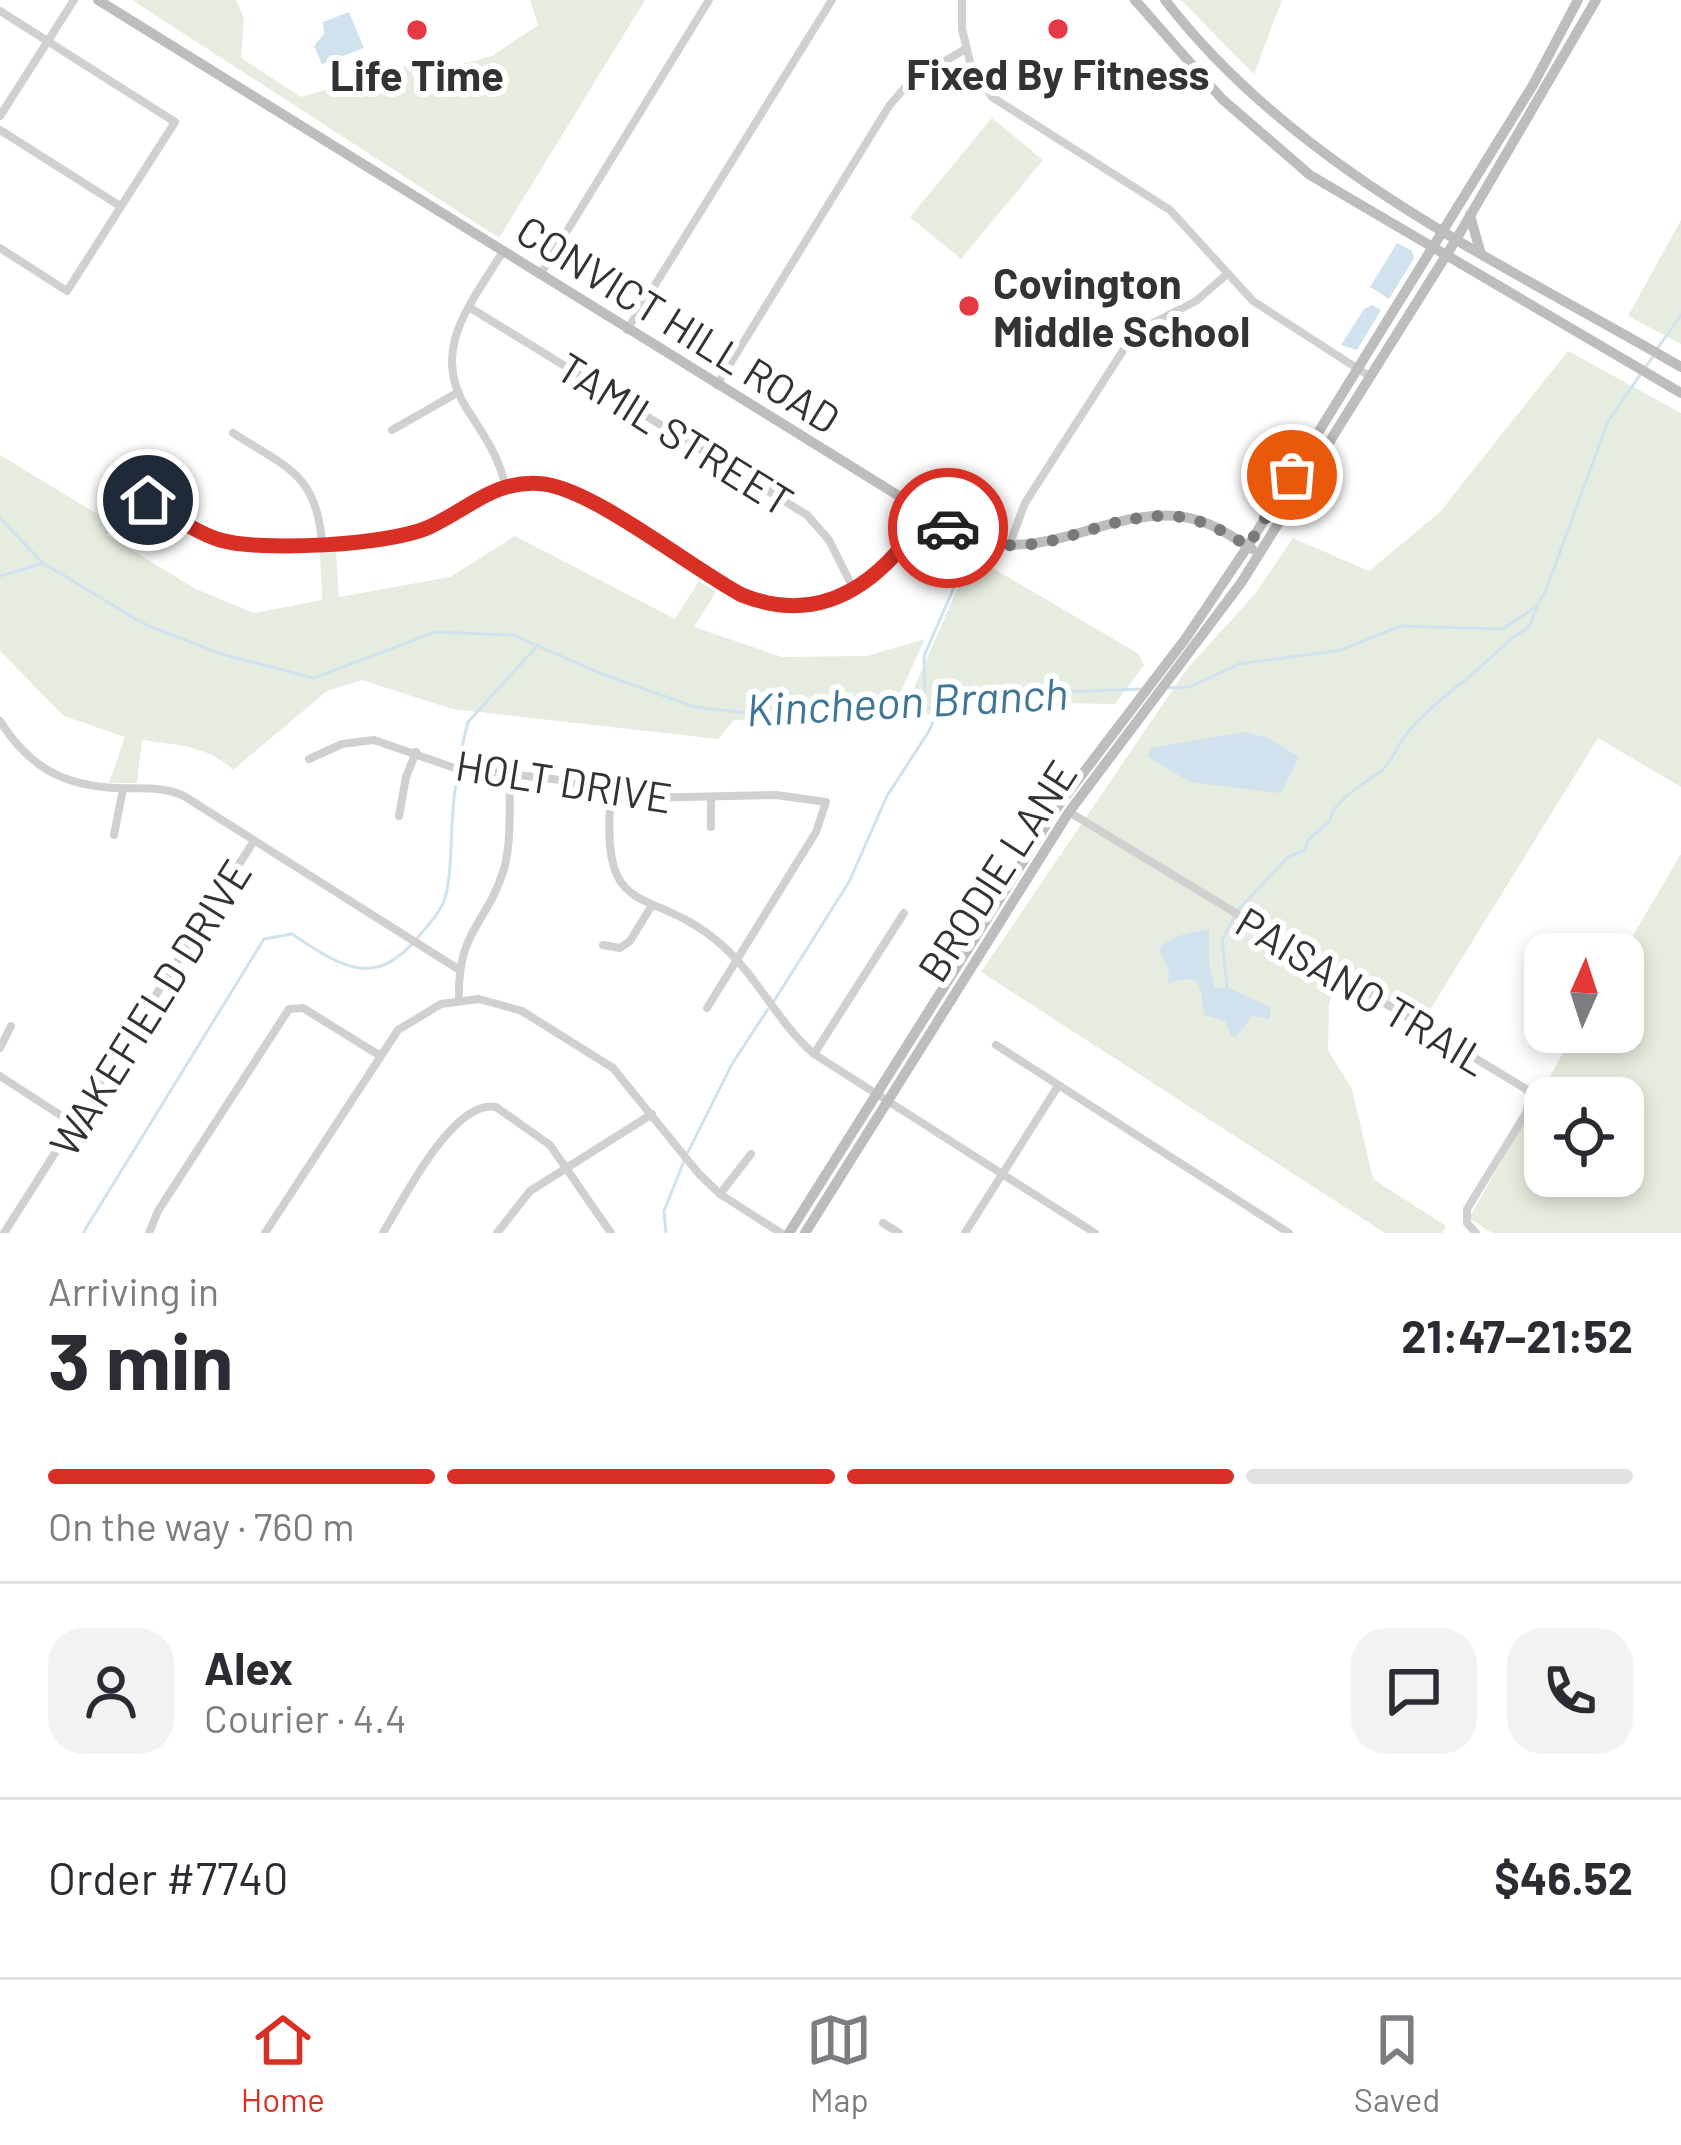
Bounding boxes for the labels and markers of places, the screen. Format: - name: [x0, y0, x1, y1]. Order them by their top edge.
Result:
- marker: Fixed By Fitness: [1045, 16, 1071, 42]
- marker: Life Time: [404, 17, 430, 43]
- place label: Fixed By Fitness: [906, 48, 1210, 99]
- place label: Life Time: [330, 49, 504, 99]
- place label: Covington Middle School: [993, 257, 1250, 355]
- marker: Covington Middle School: [956, 293, 982, 319]
- pin: [1241, 424, 1343, 526]
- pin: [97, 449, 199, 551]

